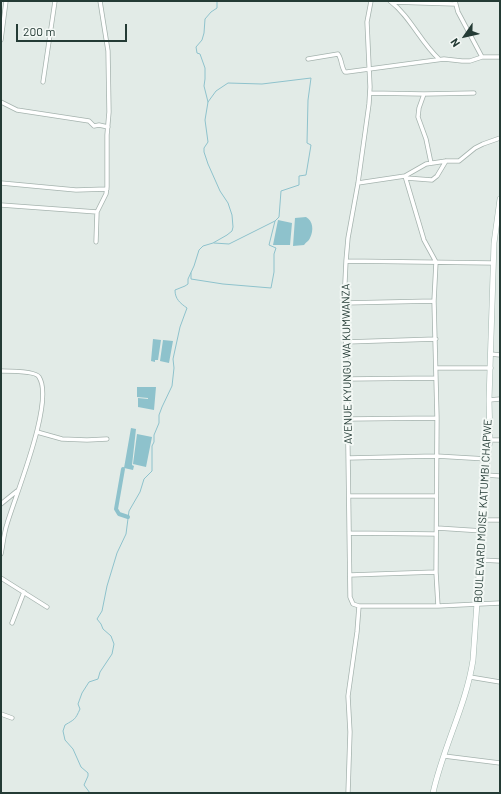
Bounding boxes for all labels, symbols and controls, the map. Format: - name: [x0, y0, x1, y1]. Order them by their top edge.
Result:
- scale bar: [18, 16, 129, 42]
- north arrow: [445, 16, 485, 56]
- text: 200 m: [23, 24, 55, 38]
- text: N: [447, 36, 462, 50]
- street label: AVENUE KYUNGU WA KUMWANZA: [339, 283, 355, 445]
- street label: BOULEVARD MOISE KATUMBI CHAPWE: [472, 419, 494, 603]

